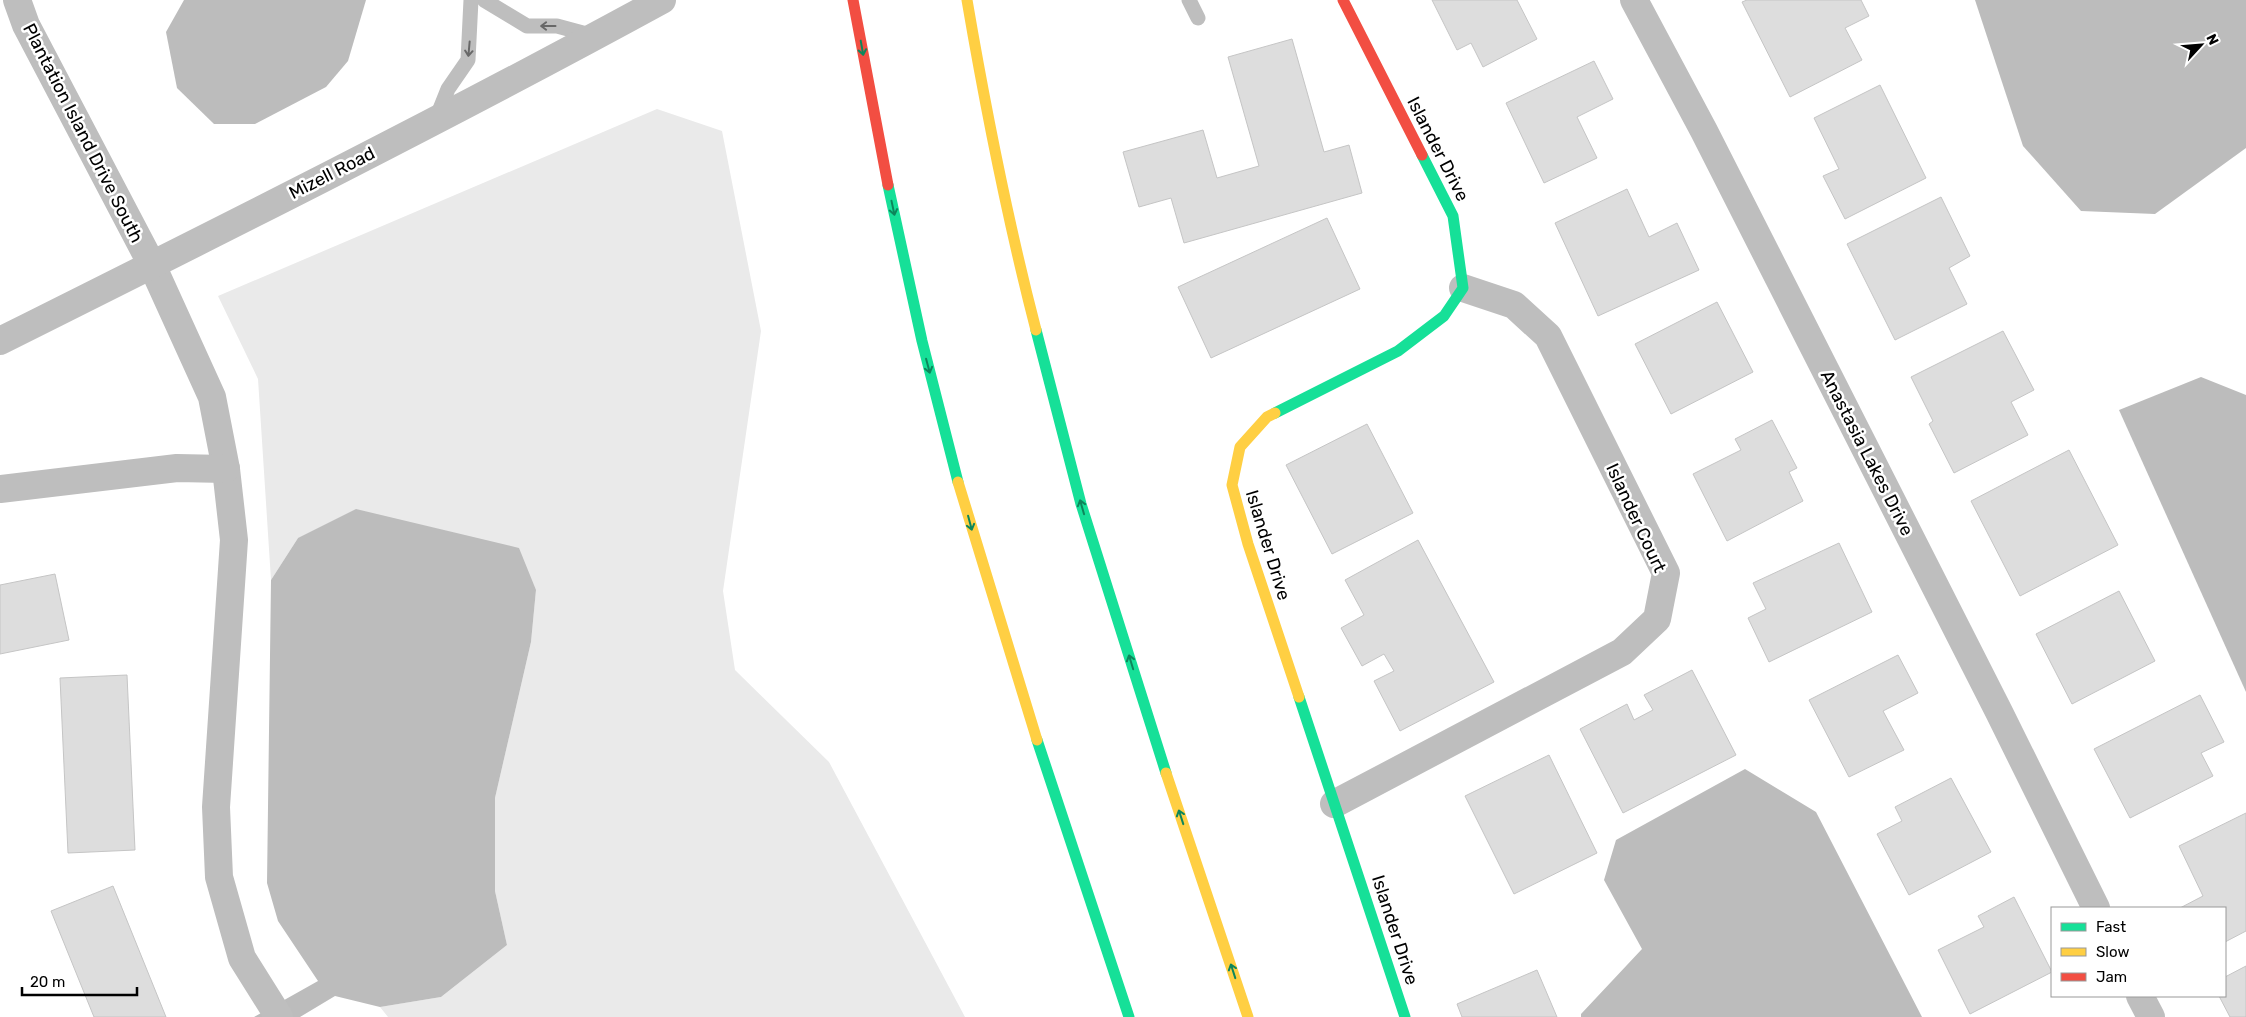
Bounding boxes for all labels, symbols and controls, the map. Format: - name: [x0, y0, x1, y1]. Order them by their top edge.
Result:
- street label: Plantation Island Drive South: [18, 20, 148, 246]
- north arrow: [2176, 20, 2226, 70]
- one-way arrow: [540, 21, 556, 31]
- text: N: [2202, 31, 2222, 48]
- one-way arrow: [464, 40, 473, 56]
- one-way arrow: [857, 40, 867, 56]
- street label: Islander Drive: [1402, 93, 1474, 205]
- street label: Mizell Road: [285, 142, 379, 204]
- one-way arrow: [889, 199, 898, 215]
- one-way arrow: [924, 358, 933, 374]
- street label: Anastasia Lakes Drive: [1816, 367, 1918, 539]
- street label: Islander Court: [1601, 460, 1671, 576]
- street label: Islander Drive: [1241, 487, 1295, 603]
- one-way arrow: [1077, 499, 1087, 515]
- one-way arrow: [965, 515, 975, 531]
- one-way arrow: [1125, 654, 1135, 670]
- one-way arrow: [1176, 809, 1185, 825]
- street label: Islander Drive: [1367, 872, 1423, 988]
- legend: [2051, 907, 2226, 997]
- text: Fast: [2096, 918, 2126, 936]
- text: Slow: [2096, 943, 2129, 961]
- one-way arrow: [1227, 963, 1237, 979]
- scale bar: [22, 964, 138, 996]
- text: Jam: [2096, 968, 2127, 986]
- text: 20 m: [30, 973, 65, 991]

